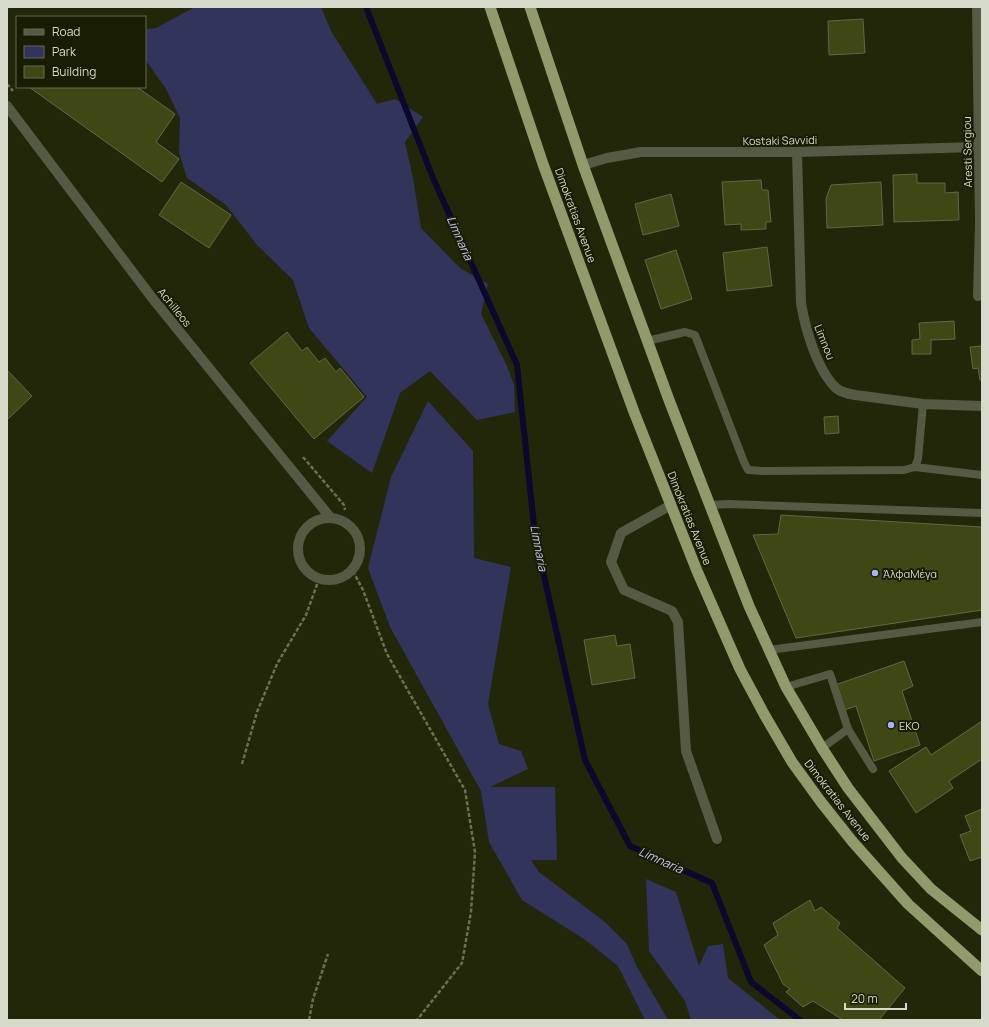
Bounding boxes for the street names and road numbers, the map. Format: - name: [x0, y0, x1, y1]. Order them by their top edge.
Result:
- street label: Aresti Sergiou: [959, 116, 975, 188]
- street label: Kostaki Savvidi: [743, 132, 817, 148]
- street label: Dimokratias Avenue: [552, 166, 600, 265]
- street label: Achilleos: [155, 284, 195, 330]
- street label: Limnou: [811, 322, 839, 362]
- street label: Dimokratias Avenue: [664, 469, 716, 568]
- street label: Dimokratias Avenue: [801, 756, 875, 844]

